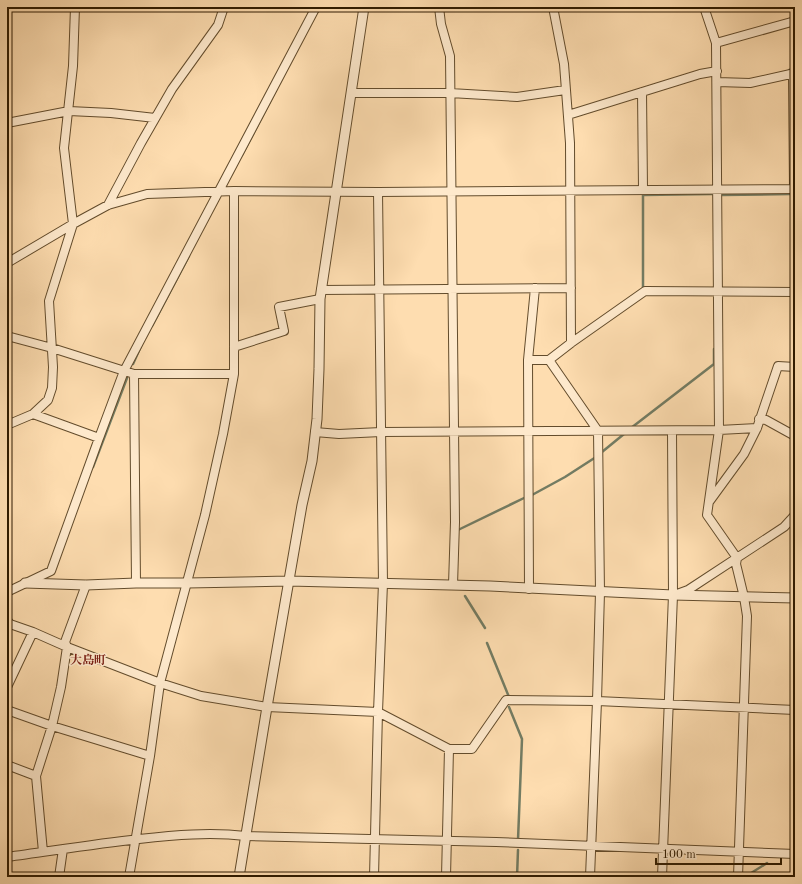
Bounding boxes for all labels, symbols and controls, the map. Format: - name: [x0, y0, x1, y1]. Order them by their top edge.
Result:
- district label: 大島町: [70, 653, 106, 667]
- scale bar: [656, 840, 781, 866]
- text: 100 m: [662, 849, 696, 861]

